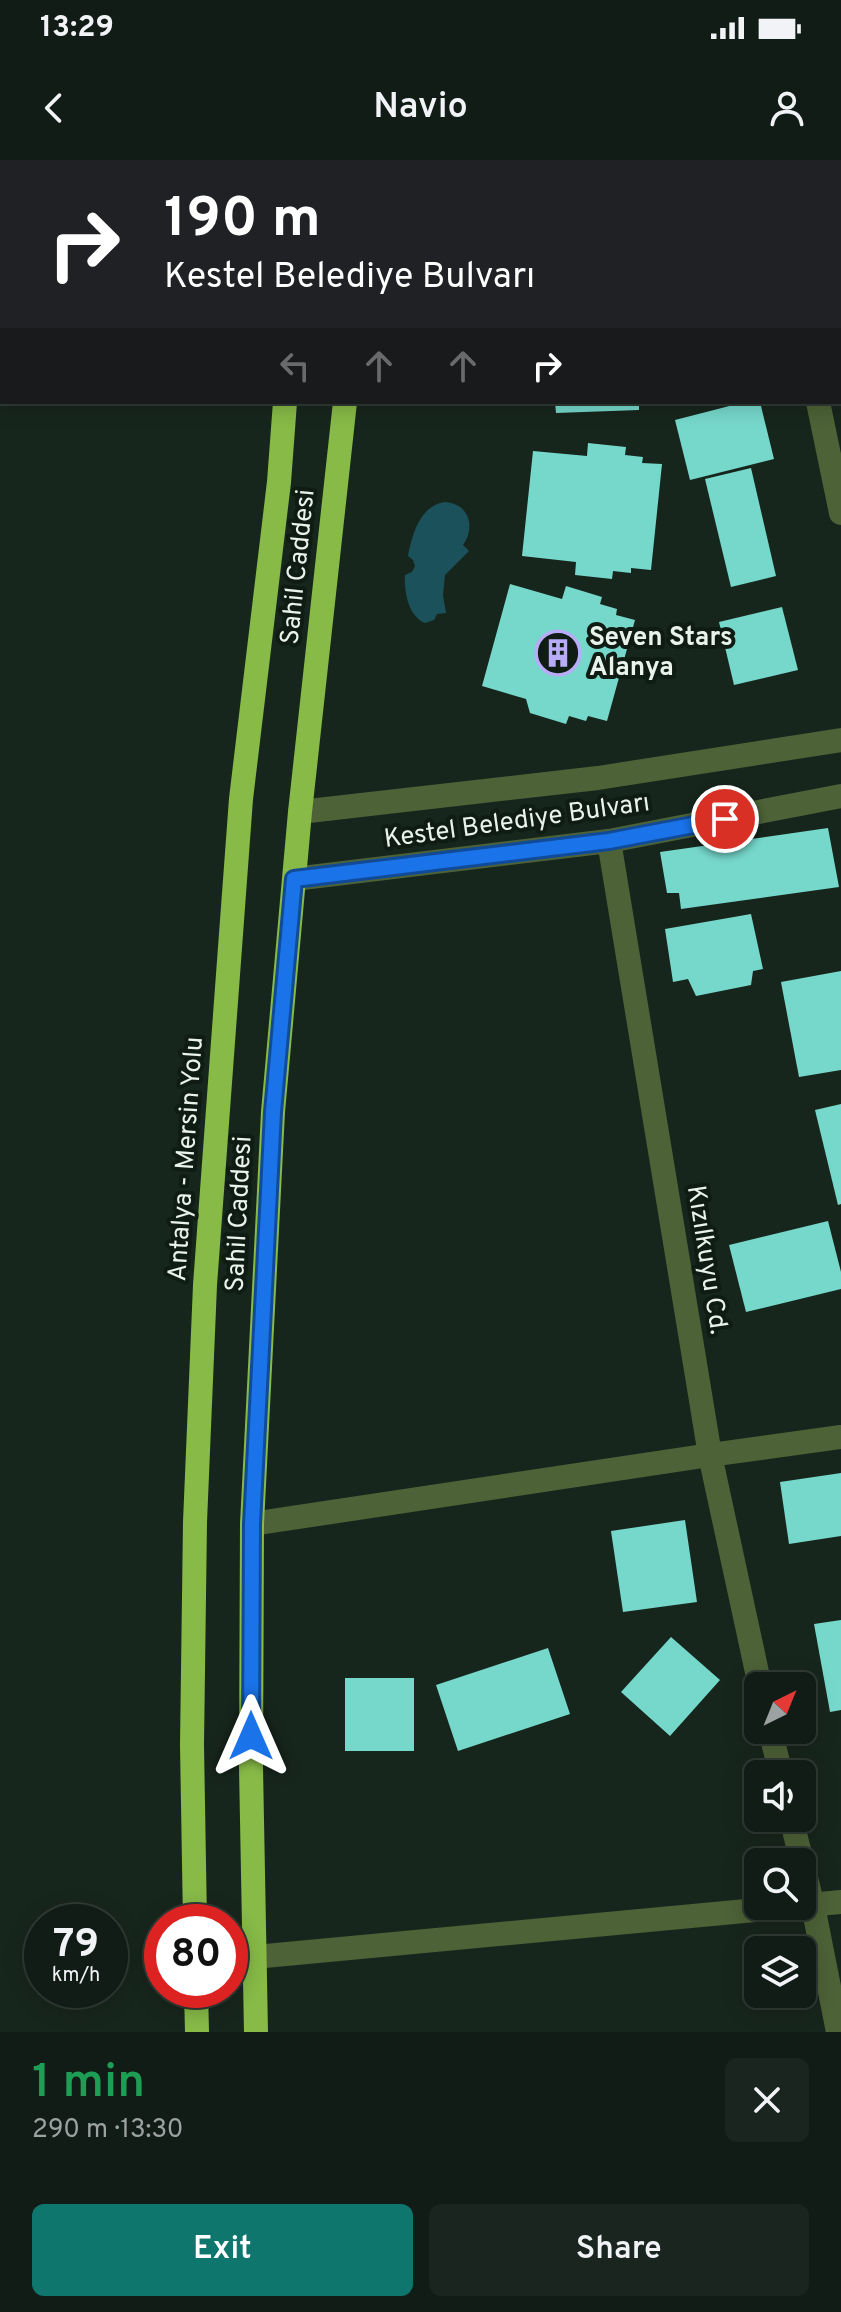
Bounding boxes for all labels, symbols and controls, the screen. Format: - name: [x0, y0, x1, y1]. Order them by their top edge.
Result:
- text: 13:29: [40, 10, 114, 47]
- text: Navio: [373, 85, 468, 131]
- icon: back: [32, 86, 76, 130]
- icon: person: [765, 86, 809, 130]
- text: 190 m: [164, 186, 321, 256]
- icon: right: [32, 192, 136, 296]
- text: Kestel Belediye Bulvarı: [164, 255, 535, 301]
- icon: left: [273, 344, 317, 388]
- icon: ahead: [357, 344, 401, 388]
- icon: ahead: [441, 344, 485, 388]
- icon: right: [525, 344, 569, 388]
- street label: Sahil Caddesi: [274, 488, 324, 646]
- place label: Seven Stars Alanya: [589, 622, 733, 685]
- building icon: Seven Stars Alanya: [534, 629, 582, 677]
- pin: [691, 785, 759, 853]
- street label: Kestel Belediye Bulvarı: [382, 787, 652, 857]
- icon: arrive: [703, 797, 747, 841]
- street label: Antalya - Mersin Yolu: [162, 1036, 212, 1282]
- street label: Sahil Caddesi: [219, 1135, 261, 1293]
- street label: Kızılkuyu Cd.: [678, 1183, 734, 1337]
- north arrow: [744, 1672, 816, 1744]
- map controls: [744, 1672, 816, 2008]
- position arrow: [209, 1694, 293, 1778]
- button: sound: [744, 1760, 816, 1832]
- button: search: [744, 1848, 816, 1920]
- speed limit sign: 80: [144, 1904, 248, 2008]
- text: 79: [53, 1921, 99, 1971]
- button: layers: [744, 1936, 816, 2008]
- text: km/h: [52, 1963, 100, 1989]
- text: 1 min: [32, 2054, 145, 2114]
- button: close: [725, 2058, 809, 2142]
- text: 290 m · 13:30: [32, 2114, 184, 2147]
- button: Exit: [32, 2204, 413, 2296]
- button: Share: [429, 2204, 809, 2296]

